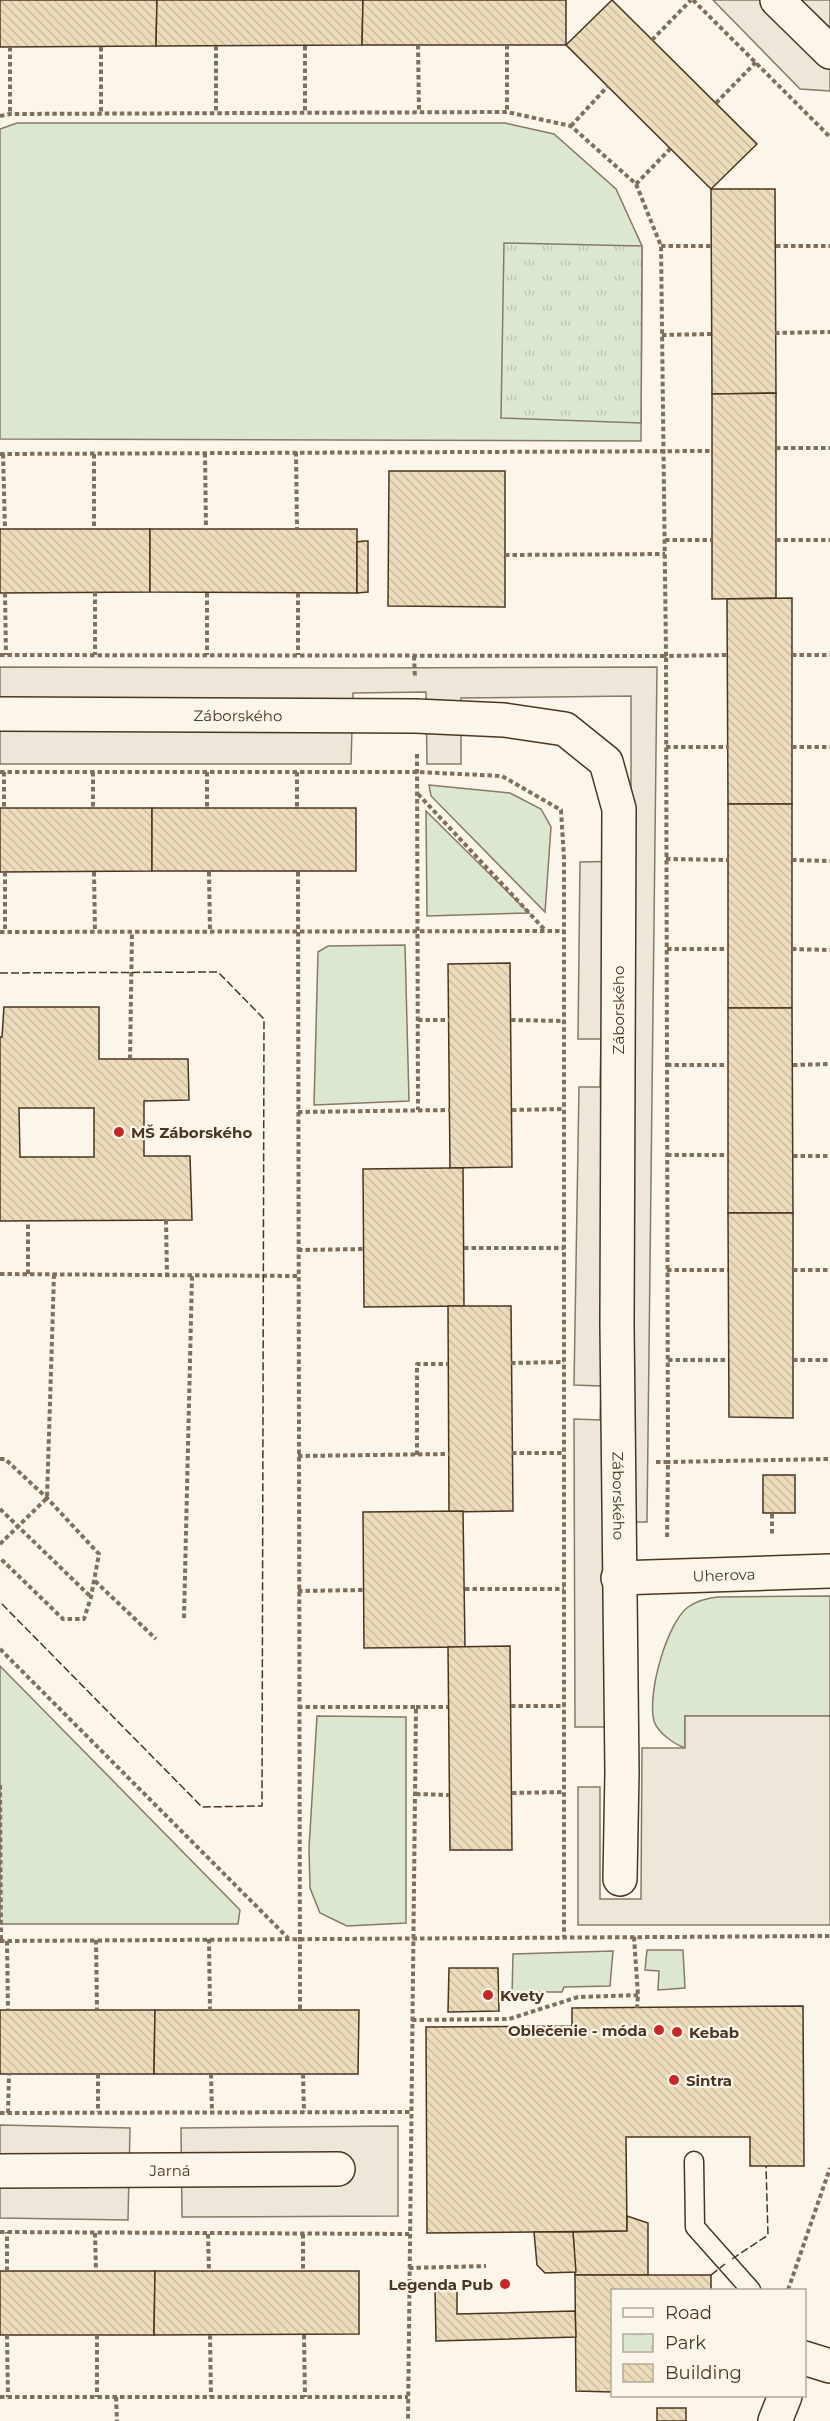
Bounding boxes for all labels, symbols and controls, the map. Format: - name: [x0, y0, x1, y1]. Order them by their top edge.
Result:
- street label: Záborského: [194, 705, 282, 725]
- street label: Záborského: [609, 966, 628, 1054]
- place label: MŠ Záborského: [131, 1123, 252, 1142]
- marker: MŠ Záborského: [112, 1125, 126, 1139]
- street label: Záborského: [609, 1451, 629, 1540]
- street label: Uherova: [692, 1564, 756, 1585]
- place label: Kvety: [500, 1986, 545, 2005]
- marker: Kvety: [481, 1988, 495, 2002]
- place label: Oblečenie - móda: [508, 2021, 647, 2040]
- marker: Oblečenie - móda: [652, 2023, 666, 2037]
- place label: Kebab: [689, 2023, 739, 2042]
- marker: Kebab: [670, 2025, 684, 2039]
- place label: Sintra: [686, 2071, 732, 2090]
- marker: Sintra: [667, 2073, 681, 2087]
- street label: Jarná: [148, 2160, 191, 2180]
- place label: Legenda Pub: [389, 2275, 493, 2294]
- marker: Legenda Pub: [498, 2277, 512, 2291]
- legend: [611, 2289, 806, 2397]
- text: Road: [665, 2302, 712, 2324]
- text: Park: [665, 2332, 706, 2354]
- text: Building: [665, 2362, 742, 2384]

